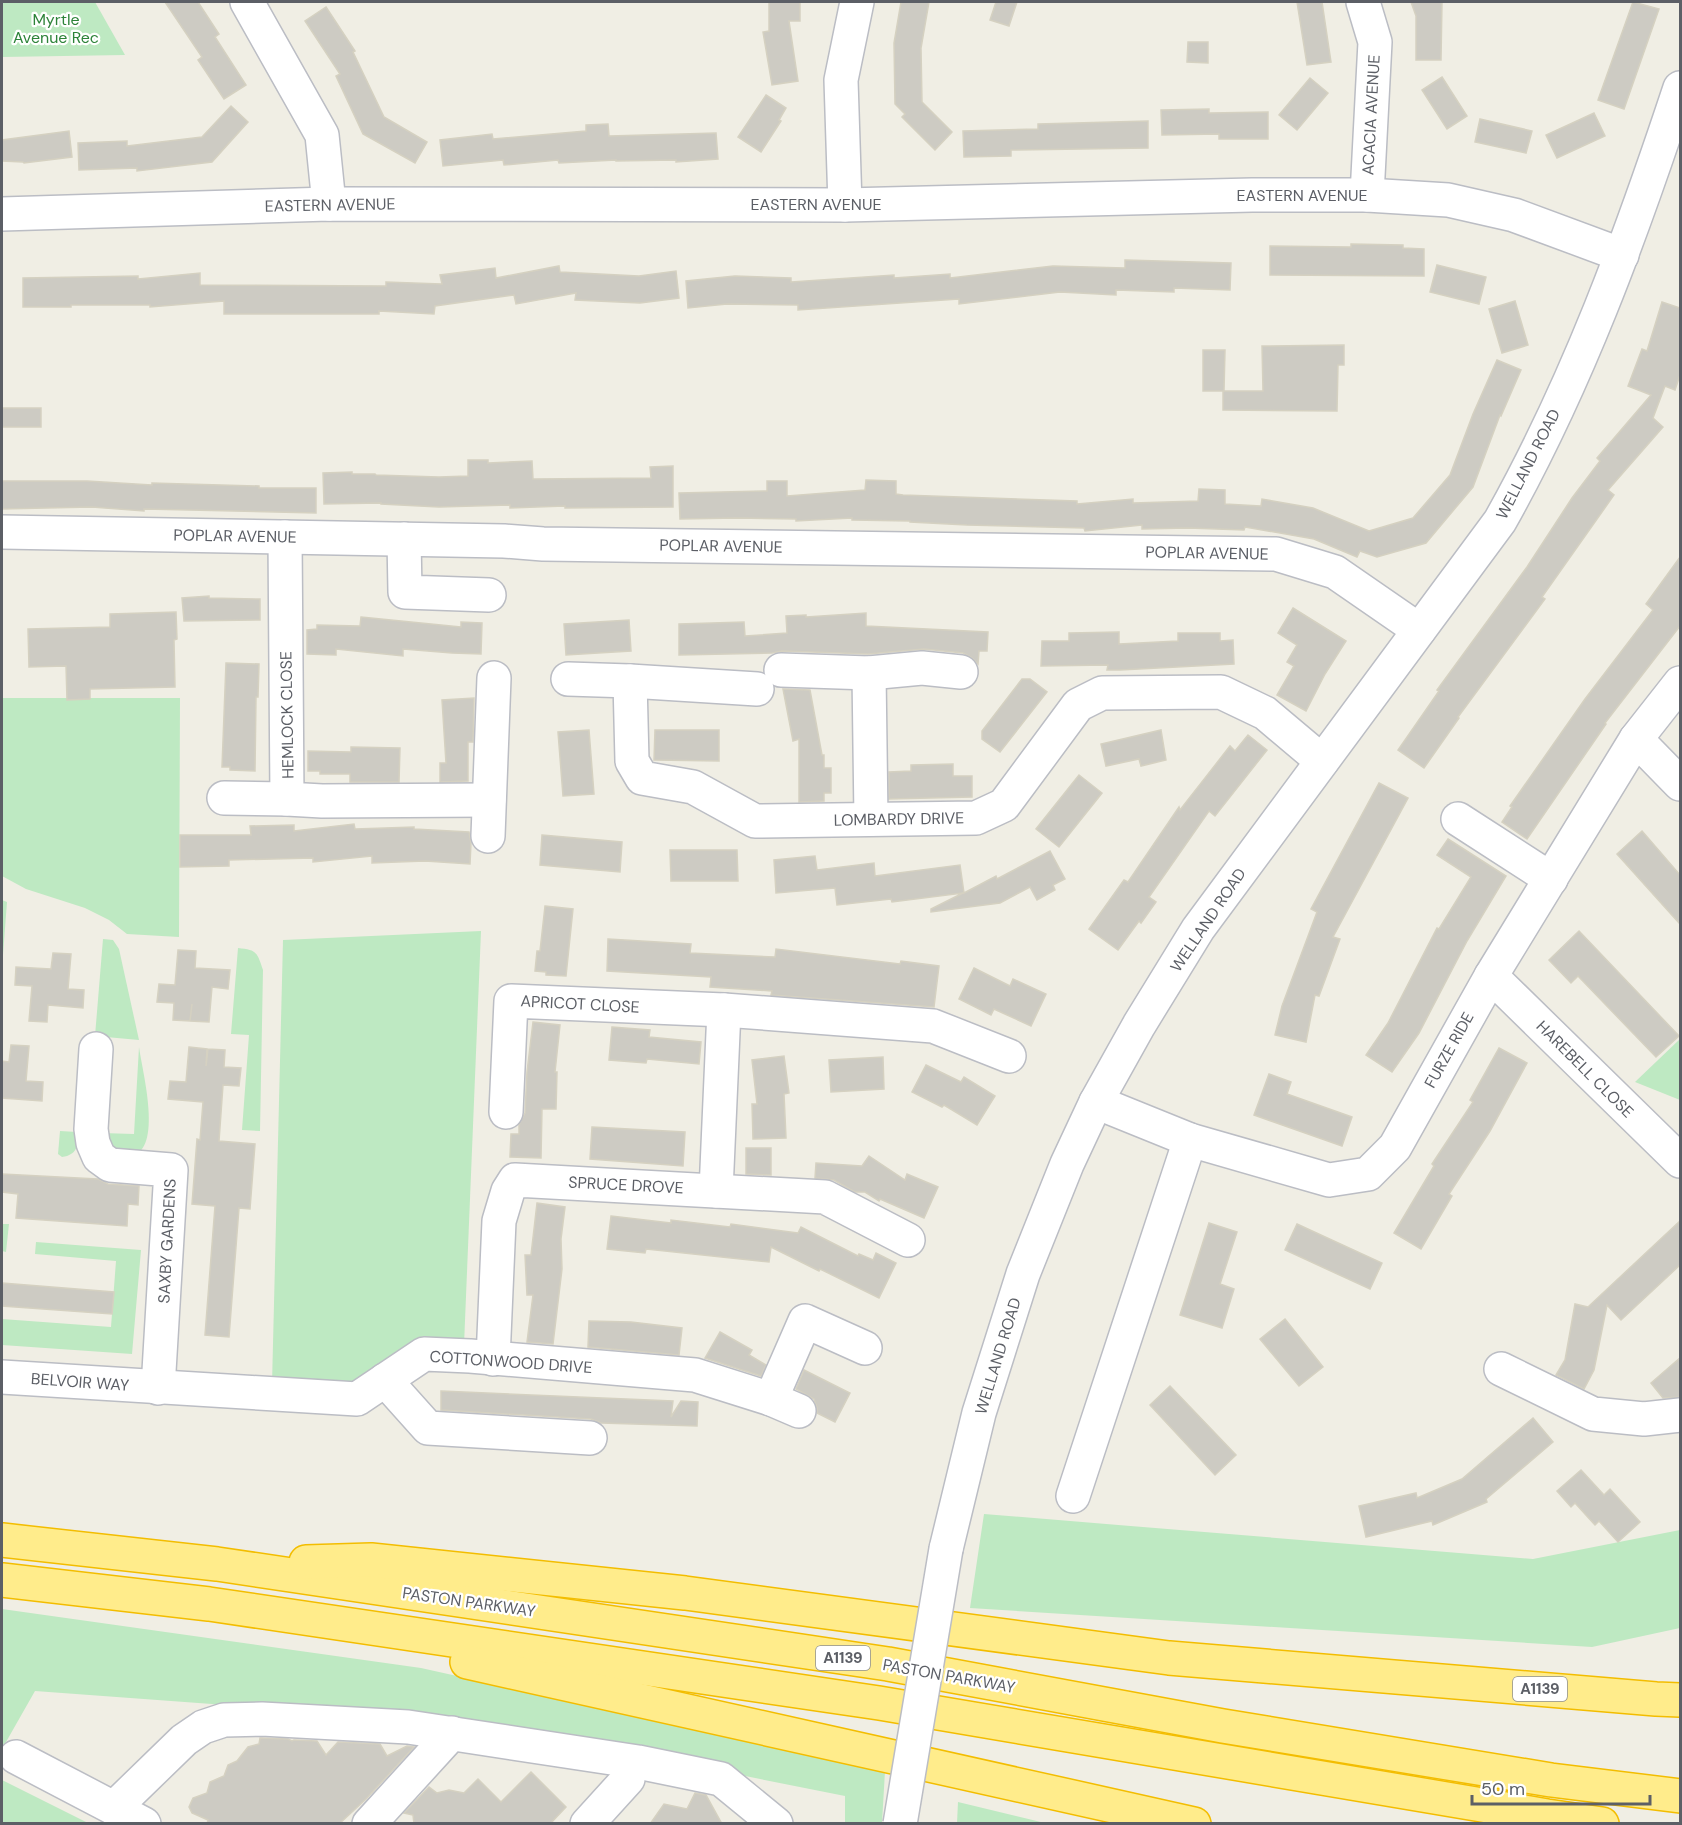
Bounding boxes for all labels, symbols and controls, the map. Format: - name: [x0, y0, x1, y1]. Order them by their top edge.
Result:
- park label: Myrtle Avenue Rec: [13, 9, 99, 48]
- street label: ACACIA AVENUE: [1357, 54, 1385, 176]
- street label: EASTERN AVENUE: [1237, 185, 1367, 206]
- street label: EASTERN AVENUE: [264, 193, 396, 217]
- street label: EASTERN AVENUE: [751, 194, 881, 215]
- street label: WELLAND ROAD: [1491, 405, 1565, 523]
- street label: POPLAR AVENUE: [173, 524, 297, 548]
- street label: POPLAR AVENUE: [659, 534, 783, 558]
- street label: POPLAR AVENUE: [1145, 541, 1269, 565]
- street label: HEMLOCK CLOSE: [275, 651, 299, 779]
- street label: LOMBARDY DRIVE: [834, 807, 964, 831]
- street label: WELLAND ROAD: [1165, 864, 1251, 976]
- street label: APRICOT CLOSE: [520, 990, 640, 1018]
- street label: FURZE RIDE: [1420, 1008, 1478, 1092]
- street label: HAREBELL CLOSE: [1532, 1016, 1638, 1122]
- street label: SPRUCE DROVE: [568, 1171, 684, 1199]
- street label: SAXBY GARDENS: [153, 1178, 181, 1304]
- street label: WELLAND ROAD: [970, 1295, 1026, 1417]
- street label: COTTONWOOD DRIVE: [429, 1346, 593, 1378]
- street label: BELVOIR WAY: [30, 1368, 130, 1396]
- street label: PASTON PARKWAY: [401, 1582, 537, 1622]
- road number: A1139: [816, 1646, 870, 1670]
- street label: PASTON PARKWAY: [881, 1654, 1017, 1698]
- road number: A1139: [1513, 1677, 1567, 1701]
- scale bar: [1472, 1768, 1650, 1806]
- text: 50 m: [1481, 1777, 1525, 1801]

